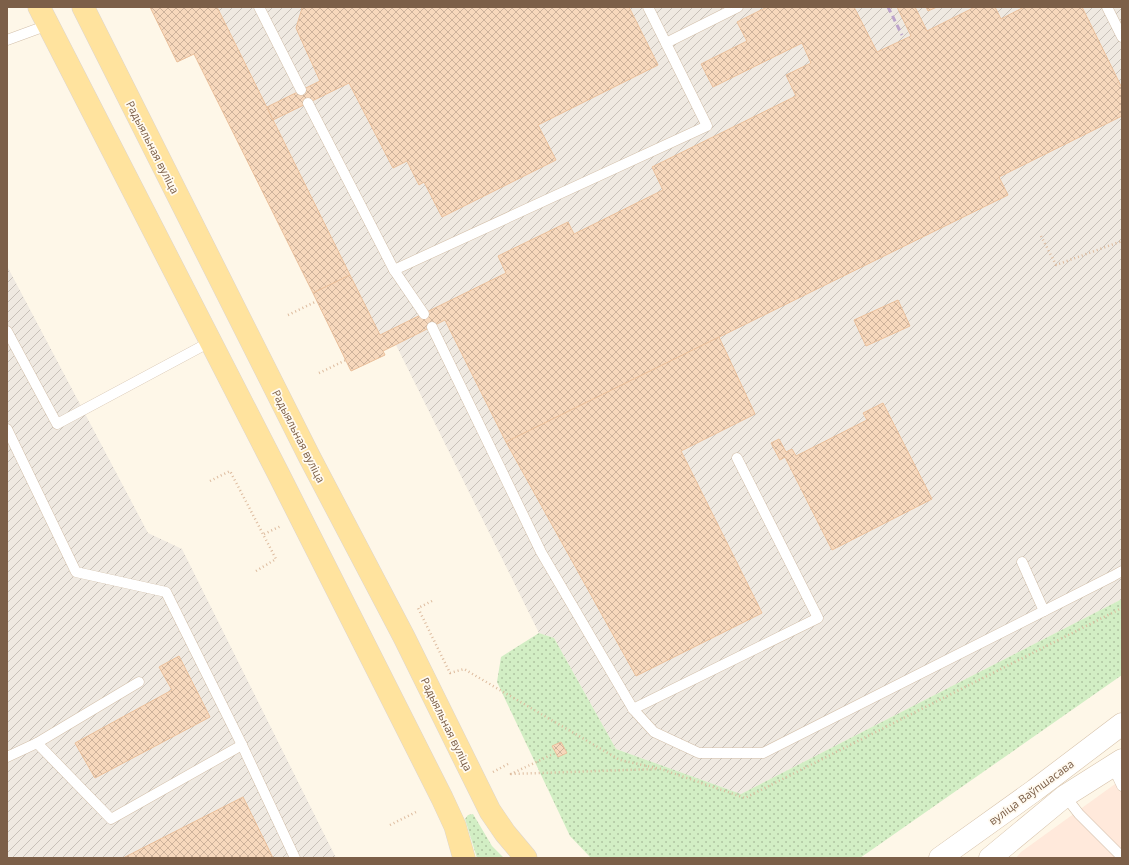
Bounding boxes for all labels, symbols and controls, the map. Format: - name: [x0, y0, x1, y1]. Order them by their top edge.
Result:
- street label: Радыяльная вуліца: [123, 98, 183, 196]
- street label: Радыяльная вуліца: [269, 387, 329, 485]
- street label: Радыяльная вуліца: [418, 675, 476, 773]
- street label: вуліца Ваўпшасава: [985, 756, 1077, 828]

